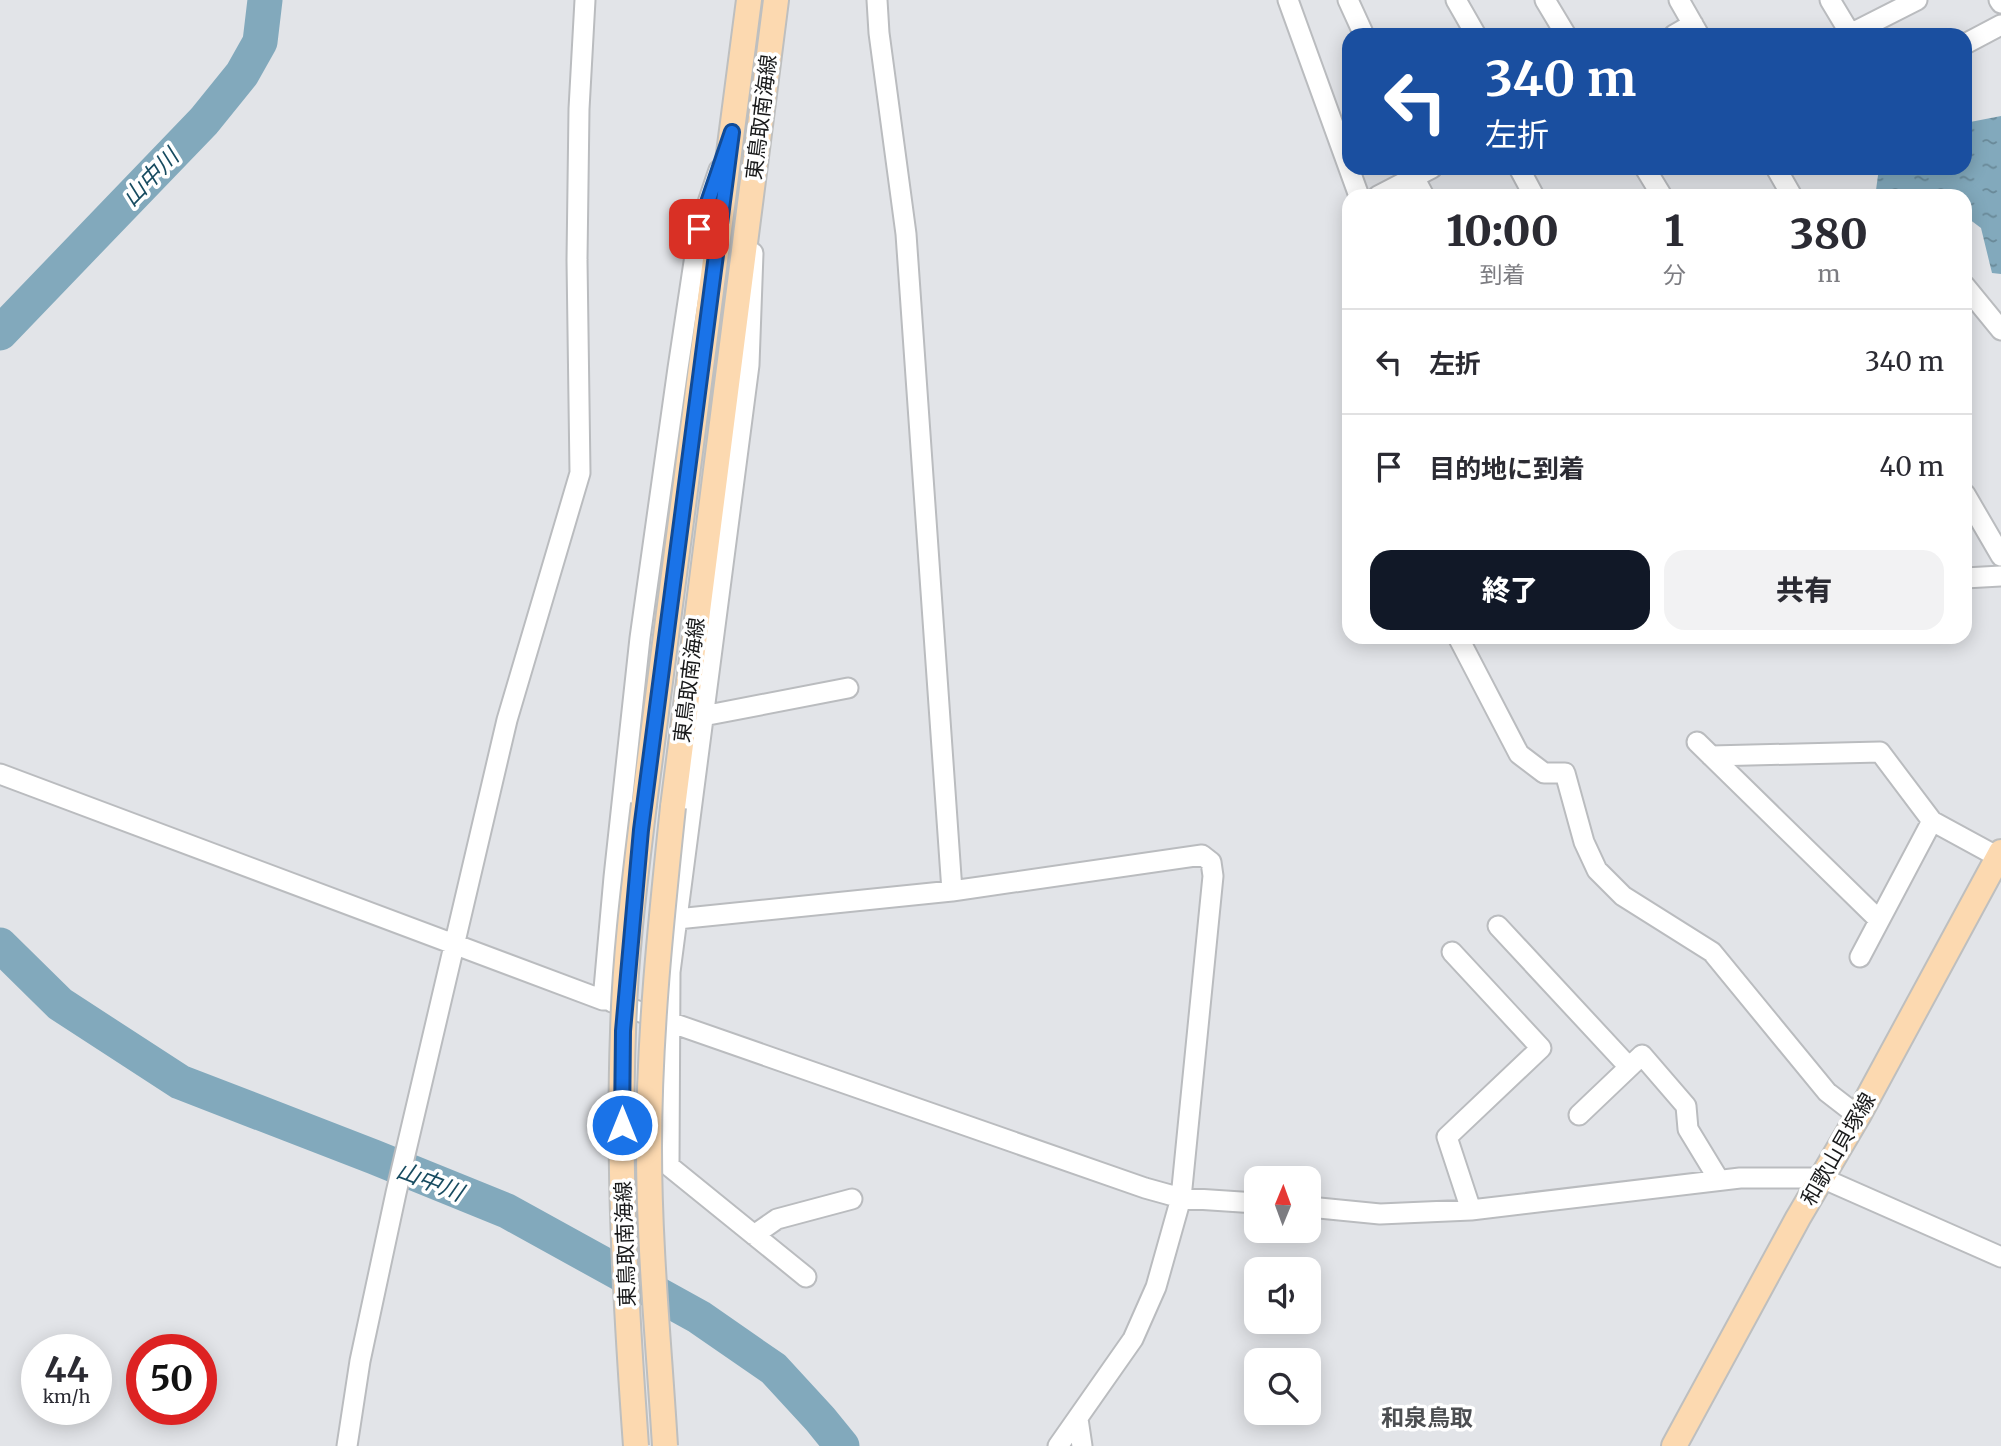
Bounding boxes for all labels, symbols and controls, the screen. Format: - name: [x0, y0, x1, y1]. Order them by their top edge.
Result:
- text: 340 m: [1485, 48, 1636, 109]
- street label: 東鳥取南海線: [740, 53, 782, 181]
- icon: left: [1370, 56, 1461, 147]
- text: 左折: [1485, 115, 1549, 155]
- water label: 山中川: [116, 140, 186, 212]
- pin: [669, 199, 729, 259]
- text: 10:00: [1446, 205, 1559, 257]
- text: 1: [1665, 205, 1684, 257]
- text: 380: [1790, 208, 1868, 260]
- icon: arrive: [680, 210, 718, 248]
- text: m: [1818, 259, 1840, 288]
- text: 到着: [1479, 260, 1525, 289]
- text: 分: [1663, 260, 1686, 289]
- icon: left: [1370, 343, 1408, 381]
- text: 340 m: [1865, 345, 1944, 378]
- text: 左折: [1429, 347, 1481, 380]
- icon: arrive: [1370, 448, 1408, 486]
- text: 40 m: [1880, 450, 1944, 483]
- text: 目的地に到着: [1429, 452, 1585, 485]
- button: 終了: [1370, 550, 1650, 630]
- button: 共有: [1664, 550, 1944, 630]
- street label: 東鳥取南海線: [668, 616, 710, 744]
- position arrow: [585, 1088, 659, 1162]
- street label: 和歌山貝塚線: [1795, 1088, 1881, 1210]
- water label: 山中川: [393, 1155, 470, 1208]
- north arrow: [1244, 1166, 1321, 1242]
- map controls: [1244, 1166, 1321, 1425]
- street label: 東鳥取南海線: [609, 1181, 641, 1307]
- button: sound: [1244, 1257, 1321, 1334]
- speed limit sign: 50: [126, 1334, 217, 1425]
- text: 44: [44, 1348, 89, 1392]
- button: search: [1244, 1348, 1321, 1425]
- text: km/h: [43, 1385, 90, 1408]
- district label: 和泉鳥取: [1381, 1403, 1473, 1432]

